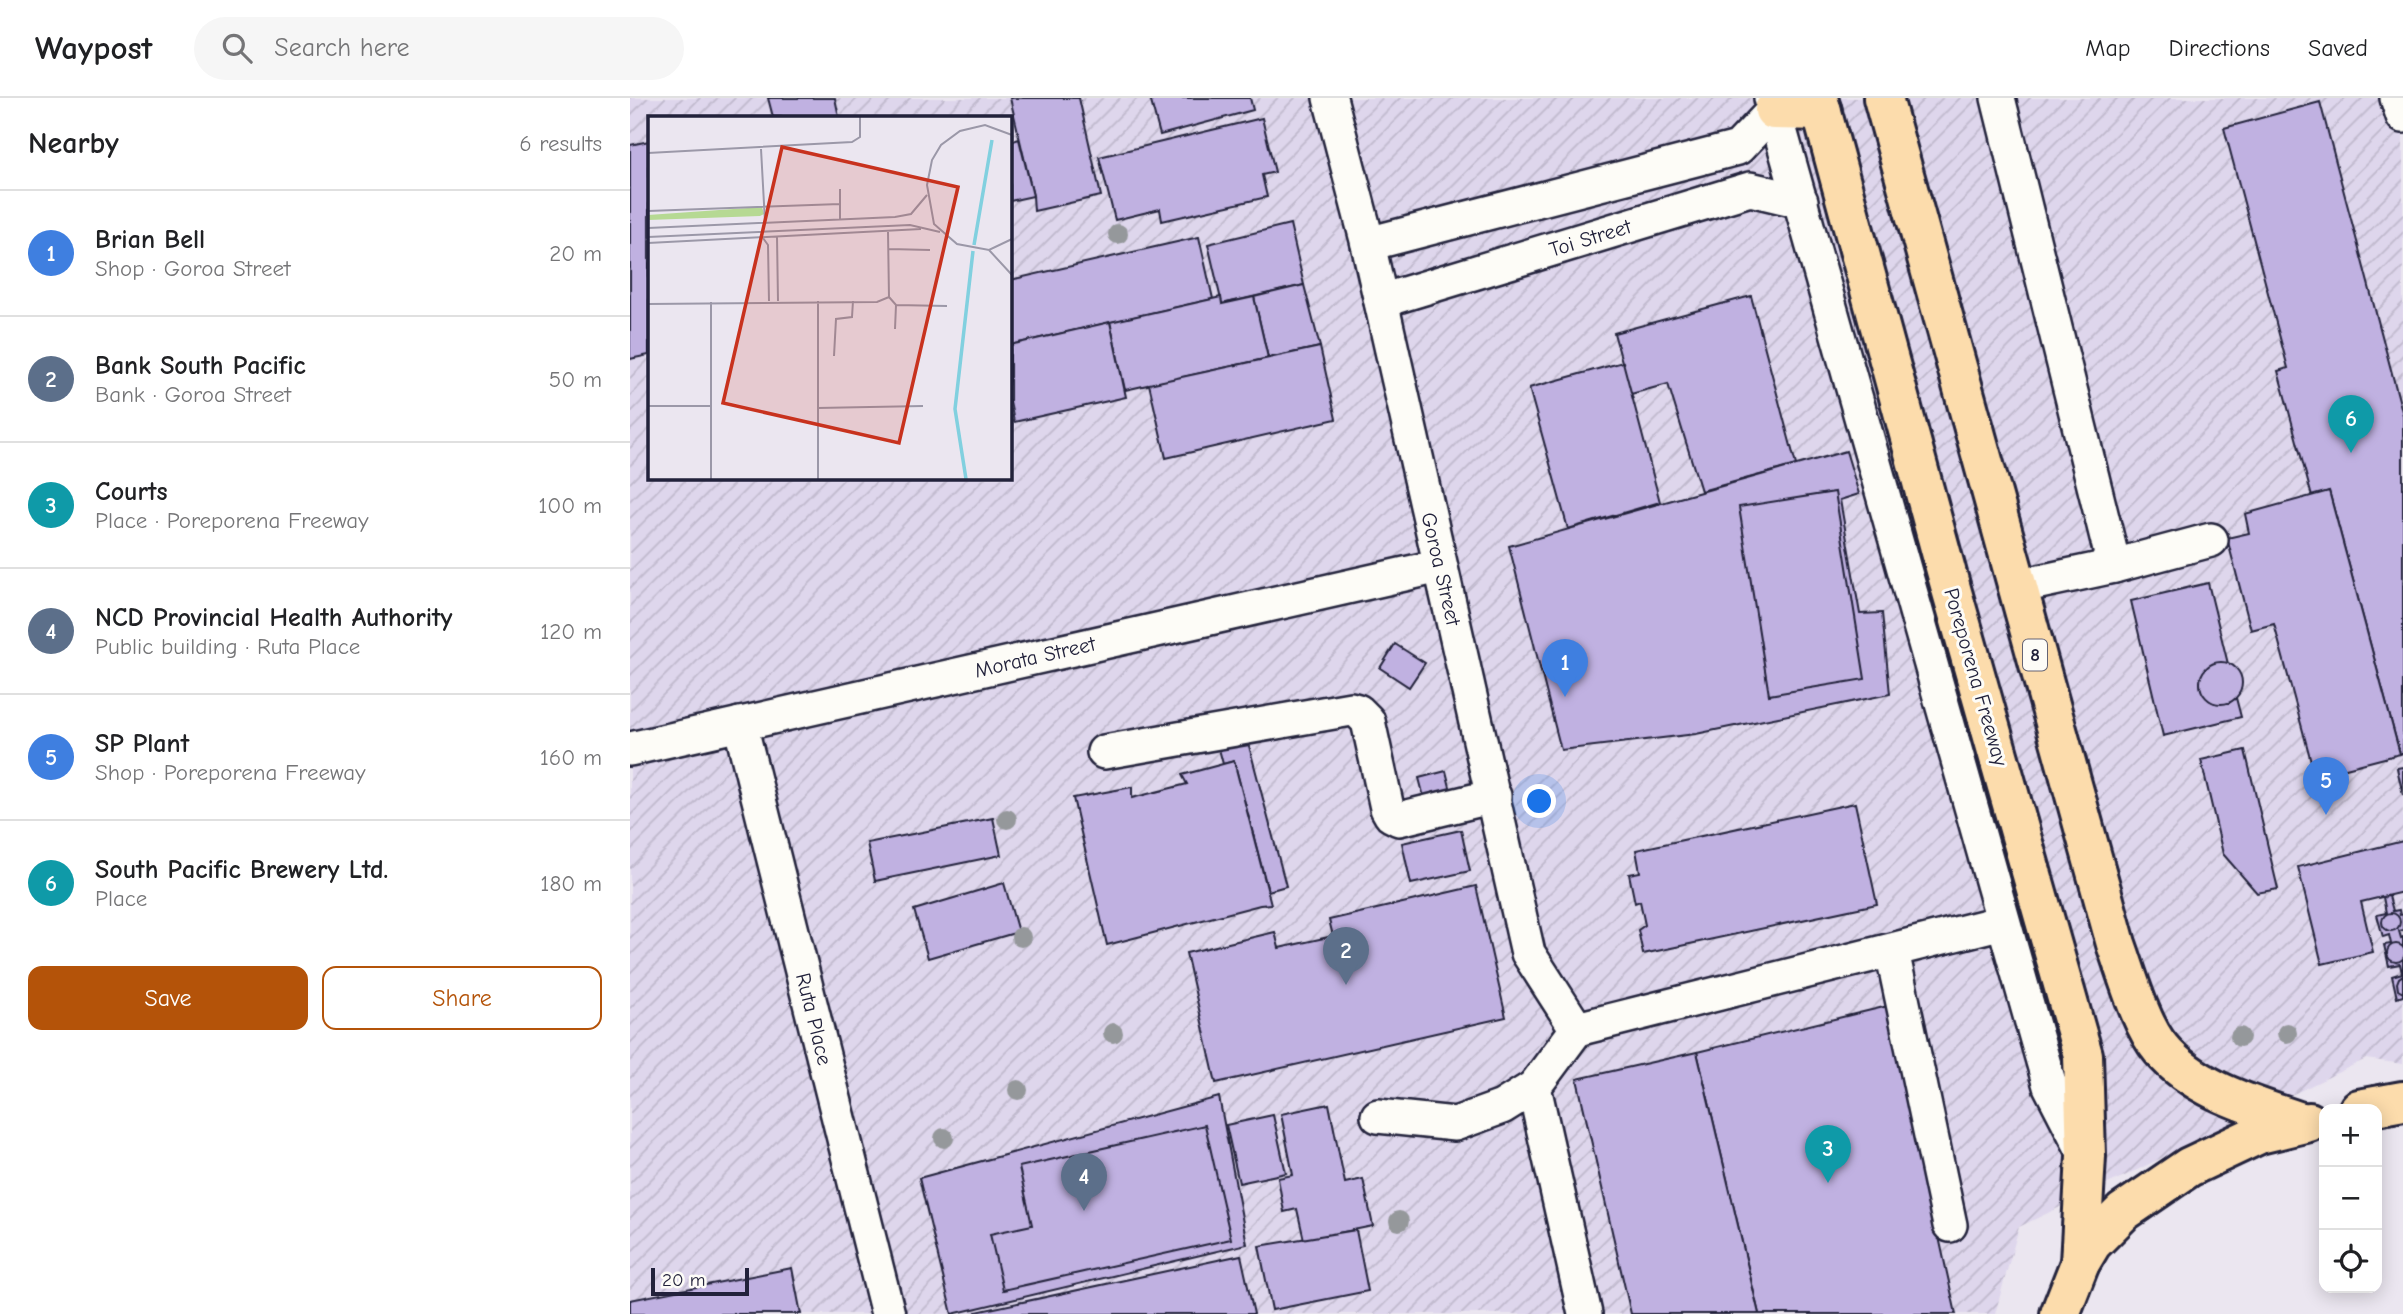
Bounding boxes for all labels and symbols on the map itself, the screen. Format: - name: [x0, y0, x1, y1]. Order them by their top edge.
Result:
- inset map: [648, 116, 1012, 480]
- street label: Toi Street: [1546, 214, 1635, 262]
- pin: 6: [2328, 395, 2374, 453]
- street label: Goroa Street: [1416, 510, 1466, 629]
- street label: Poreporena Freeway: [1939, 585, 2013, 769]
- street label: Morata Street: [972, 631, 1099, 683]
- pin: 1: [1542, 639, 1588, 697]
- road number: 8: [2023, 640, 2047, 670]
- pin: 5: [2303, 757, 2349, 815]
- your location: [1522, 784, 1556, 818]
- pin: 2: [1323, 927, 1369, 985]
- street label: Ruta Place: [791, 970, 837, 1068]
- pin: 3: [1805, 1125, 1851, 1183]
- pin: 4: [1061, 1153, 1107, 1211]
- scale bar: [651, 1265, 749, 1297]

